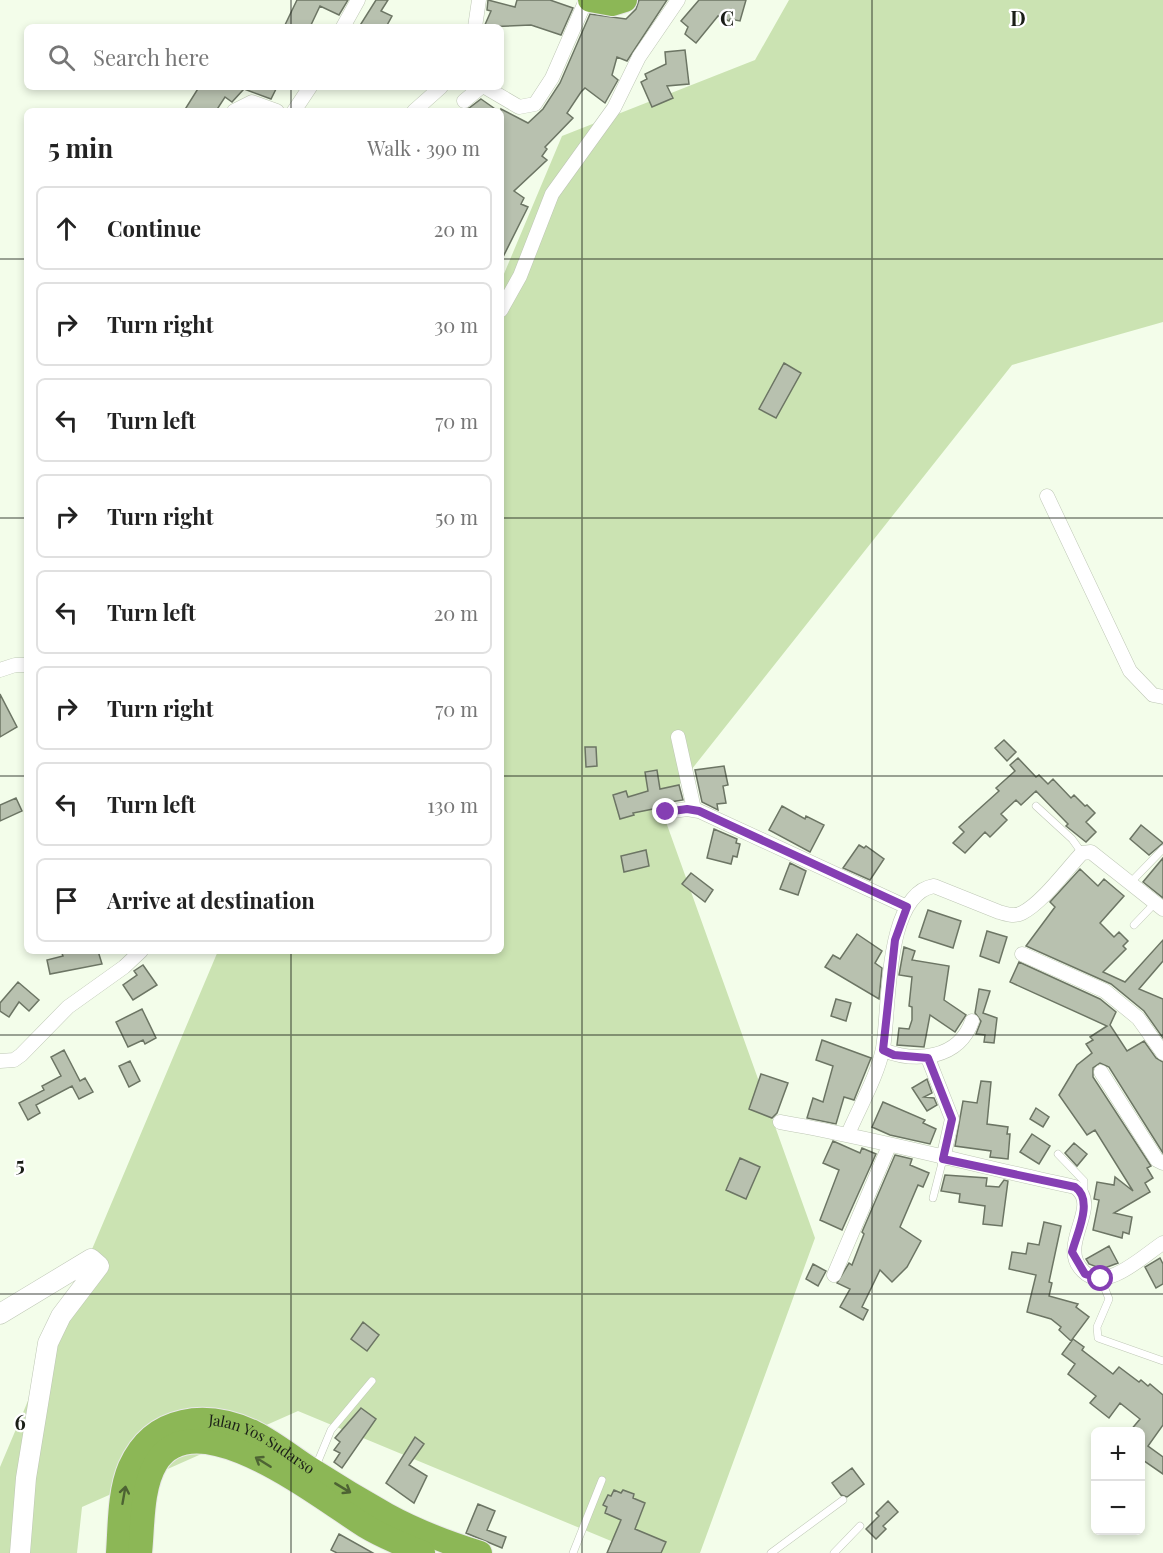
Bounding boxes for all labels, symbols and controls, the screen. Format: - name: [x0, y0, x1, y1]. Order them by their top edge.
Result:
- text: C: [720, 4, 734, 31]
- text: D: [1010, 4, 1026, 31]
- search box: [24, 24, 504, 90]
- icon: search: [45, 41, 78, 74]
- text: Search here: [93, 42, 209, 72]
- text: 5 min: [48, 130, 113, 165]
- text: Walk · 390 m: [367, 134, 480, 161]
- icon: ahead: [50, 212, 83, 245]
- text: Continue: [107, 213, 201, 243]
- text: 20 m: [434, 215, 478, 242]
- icon: right: [50, 308, 83, 341]
- text: Turn right: [107, 309, 213, 339]
- text: 30 m: [434, 311, 478, 338]
- icon: left: [50, 404, 83, 437]
- text: Turn left: [107, 405, 196, 435]
- text: 70 m: [435, 407, 478, 434]
- icon: right: [50, 500, 83, 533]
- text: Turn right: [107, 501, 213, 531]
- text: 50 m: [435, 503, 478, 530]
- icon: left: [50, 596, 83, 629]
- text: Turn left: [107, 597, 196, 627]
- text: 20 m: [434, 599, 478, 626]
- icon: right: [50, 692, 83, 725]
- text: Turn right: [107, 693, 213, 723]
- text: 70 m: [435, 695, 478, 722]
- icon: left: [50, 788, 83, 821]
- text: Turn left: [107, 789, 196, 819]
- text: 130 m: [427, 791, 478, 818]
- route end: [652, 798, 678, 824]
- icon: arrive: [50, 884, 83, 917]
- text: Arrive at destination: [107, 885, 315, 915]
- text: 5: [15, 1150, 25, 1177]
- route start: [1087, 1265, 1113, 1291]
- text: 6: [14, 1408, 26, 1435]
- street label: Jalan Yos Sudarso: [207, 1409, 319, 1478]
- map controls: [1091, 1427, 1145, 1535]
- button: +: [1091, 1427, 1145, 1481]
- one-way arrow: [255, 1456, 272, 1468]
- button: −: [1091, 1481, 1145, 1535]
- one-way arrow: [334, 1483, 351, 1495]
- one-way arrow: [119, 1486, 130, 1505]

